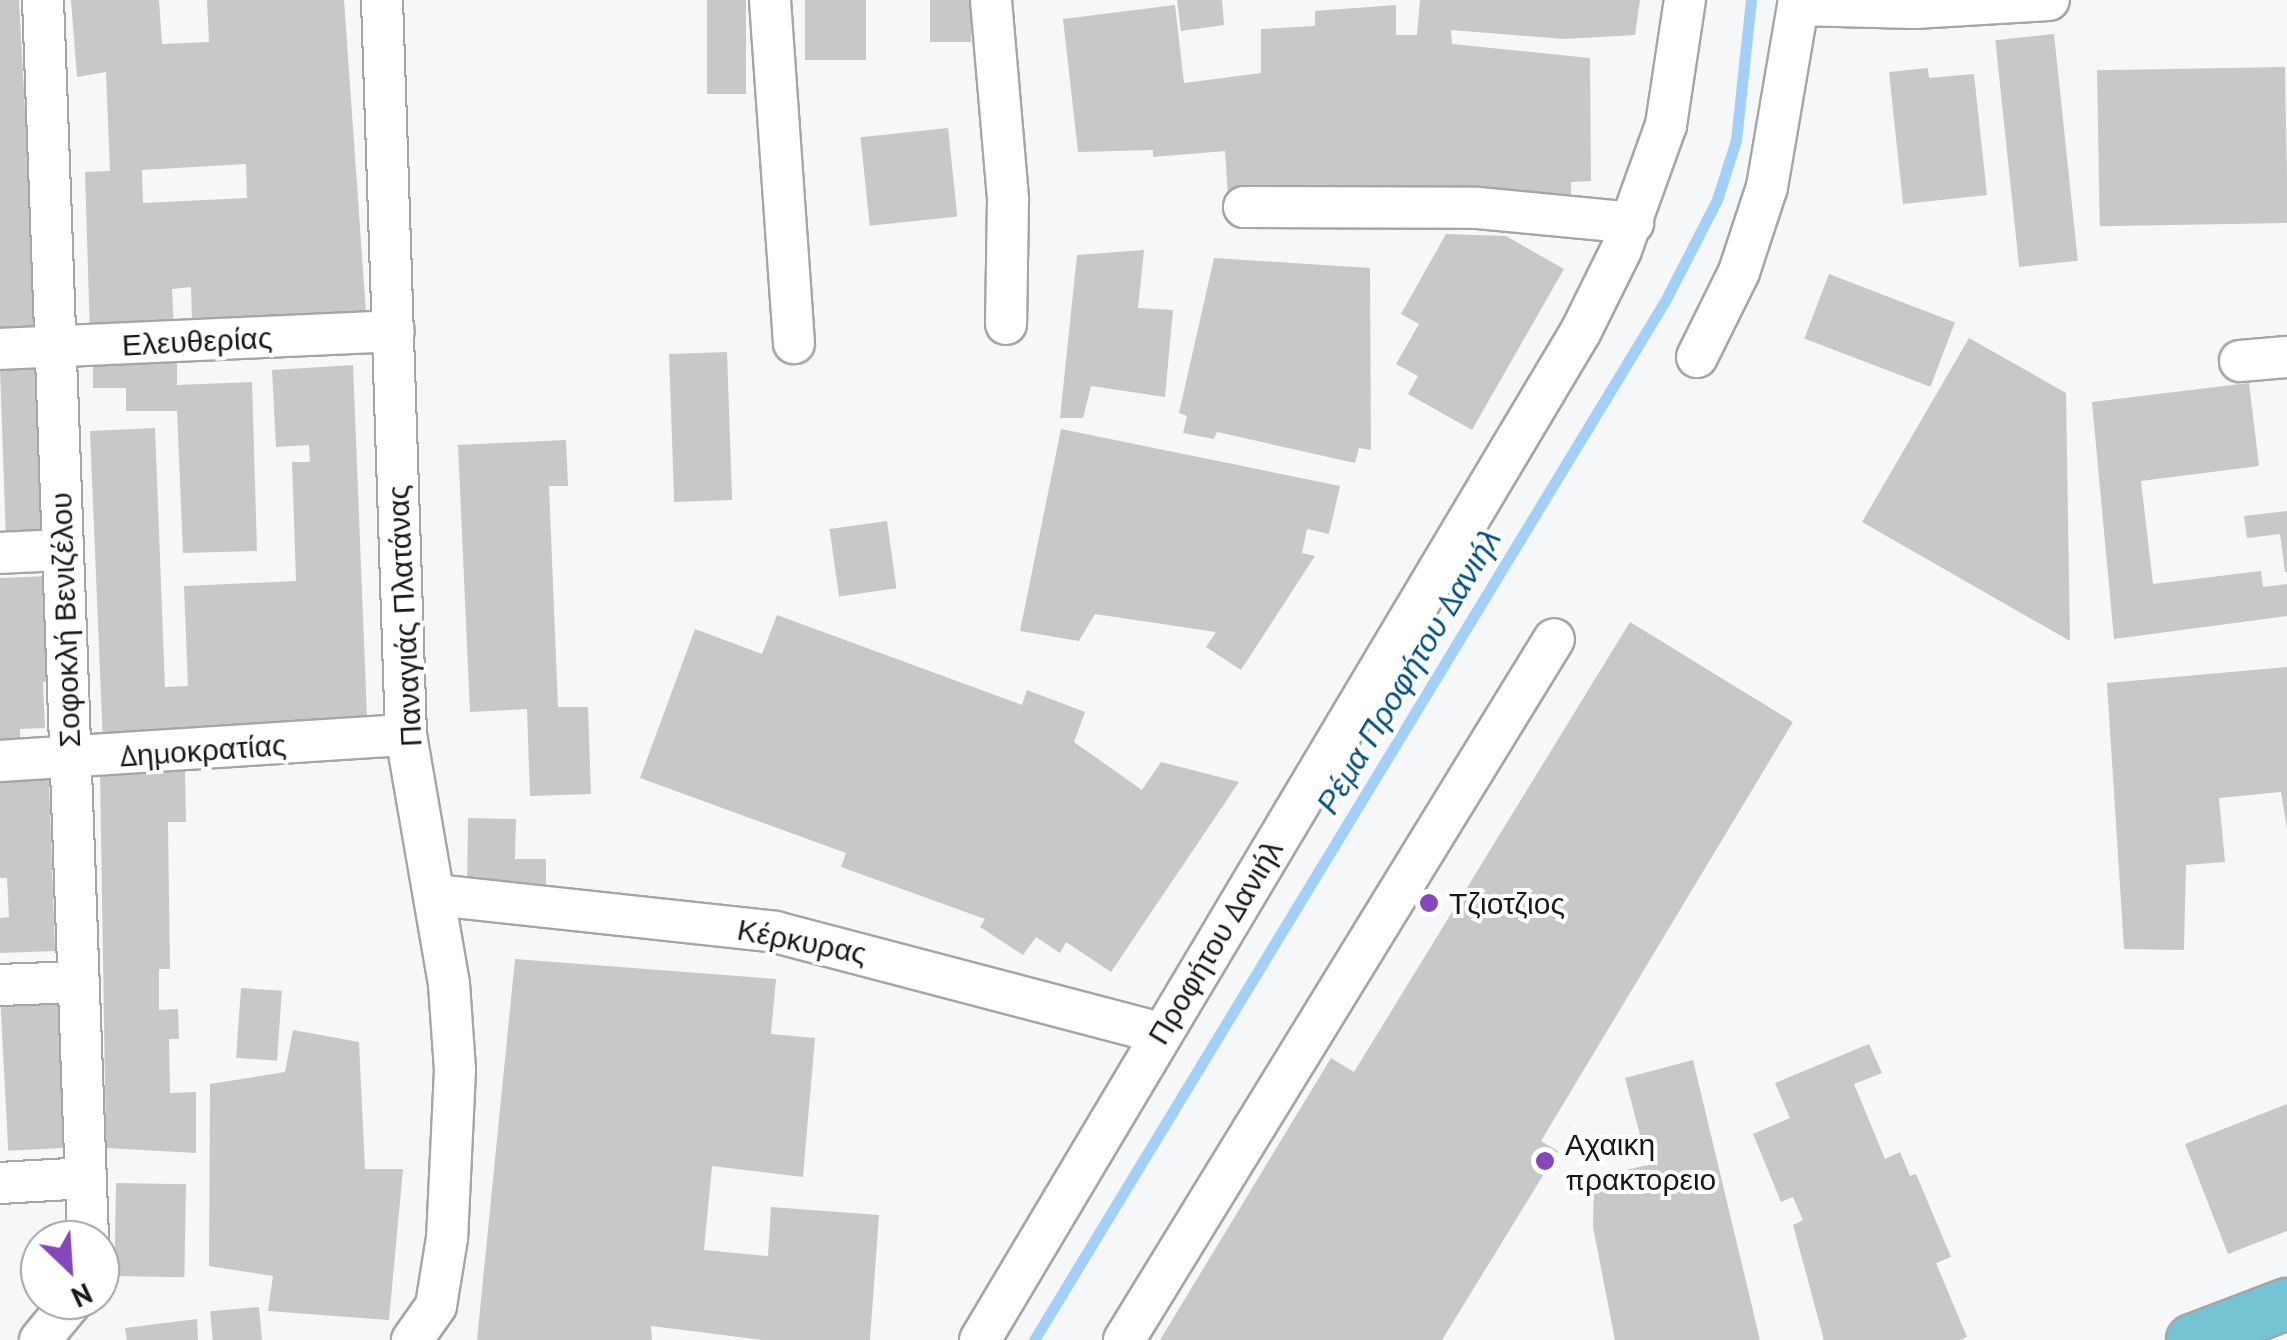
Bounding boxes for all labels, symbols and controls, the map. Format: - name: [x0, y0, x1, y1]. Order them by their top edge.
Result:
- street label: Ελευθερίας: [121, 319, 273, 363]
- street label: Παναγιάς Πλατάνας: [379, 484, 429, 748]
- street label: Σοφοκλή Βενιζέλου: [43, 492, 87, 748]
- water label: Ρέμα Προφήτου Δανιήλ: [1308, 522, 1508, 820]
- street label: Δημοκρατίας: [119, 726, 287, 774]
- street label: Προφήτου Δανιήλ: [1140, 833, 1290, 1051]
- place label: Τζιοτζιος: [1449, 885, 1565, 921]
- marker: Τζιοτζιος: [1418, 892, 1440, 914]
- street label: Κέρκυρας: [734, 911, 870, 971]
- place label: Αχαικη πρακτορειο: [1565, 1126, 1716, 1196]
- marker: Αχαικη πρακτορειο: [1534, 1150, 1556, 1172]
- north arrow: [20, 1220, 120, 1320]
- text: N: [66, 1275, 98, 1316]

